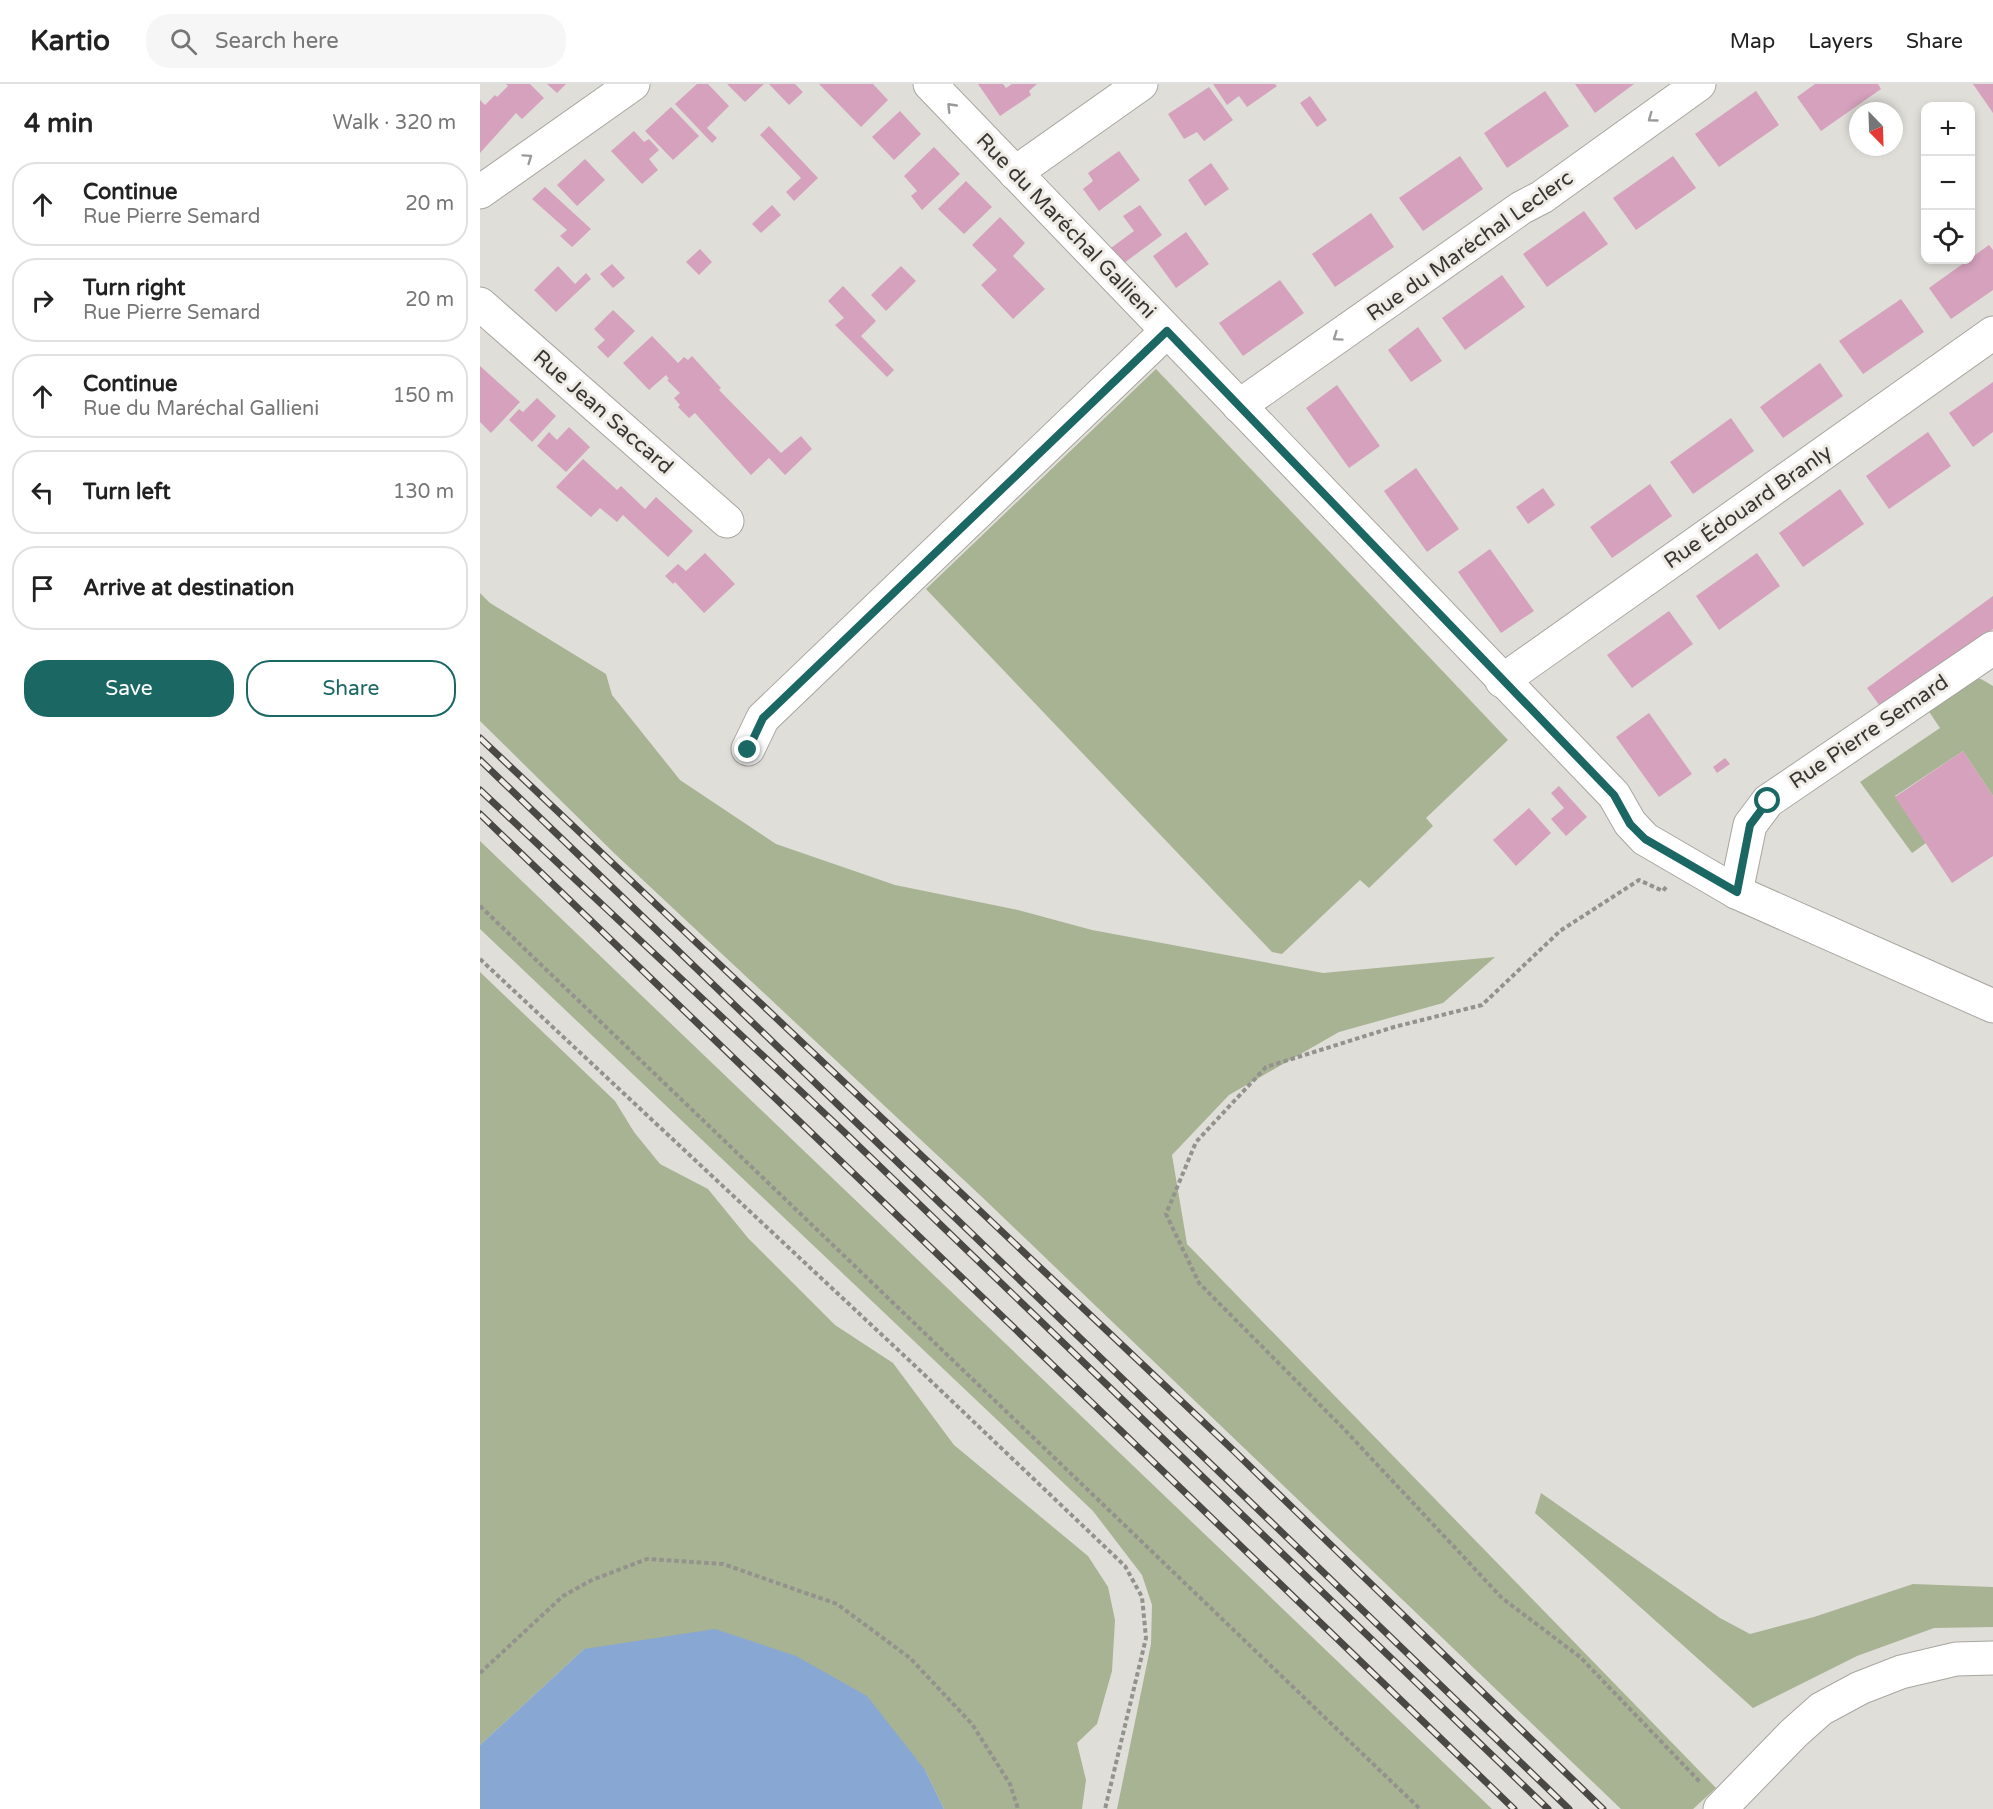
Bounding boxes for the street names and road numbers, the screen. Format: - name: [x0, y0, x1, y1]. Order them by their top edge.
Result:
- street label: Rue du Maréchal Gallieni: [971, 128, 1161, 324]
- street label: Rue du Maréchal Leclerc: [1362, 165, 1578, 327]
- street label: Rue Jean Saccard: [528, 345, 678, 479]
- street label: Rue Édouard Branly: [1659, 440, 1837, 574]
- street label: Rue Pierre Semard: [1785, 670, 1953, 794]

